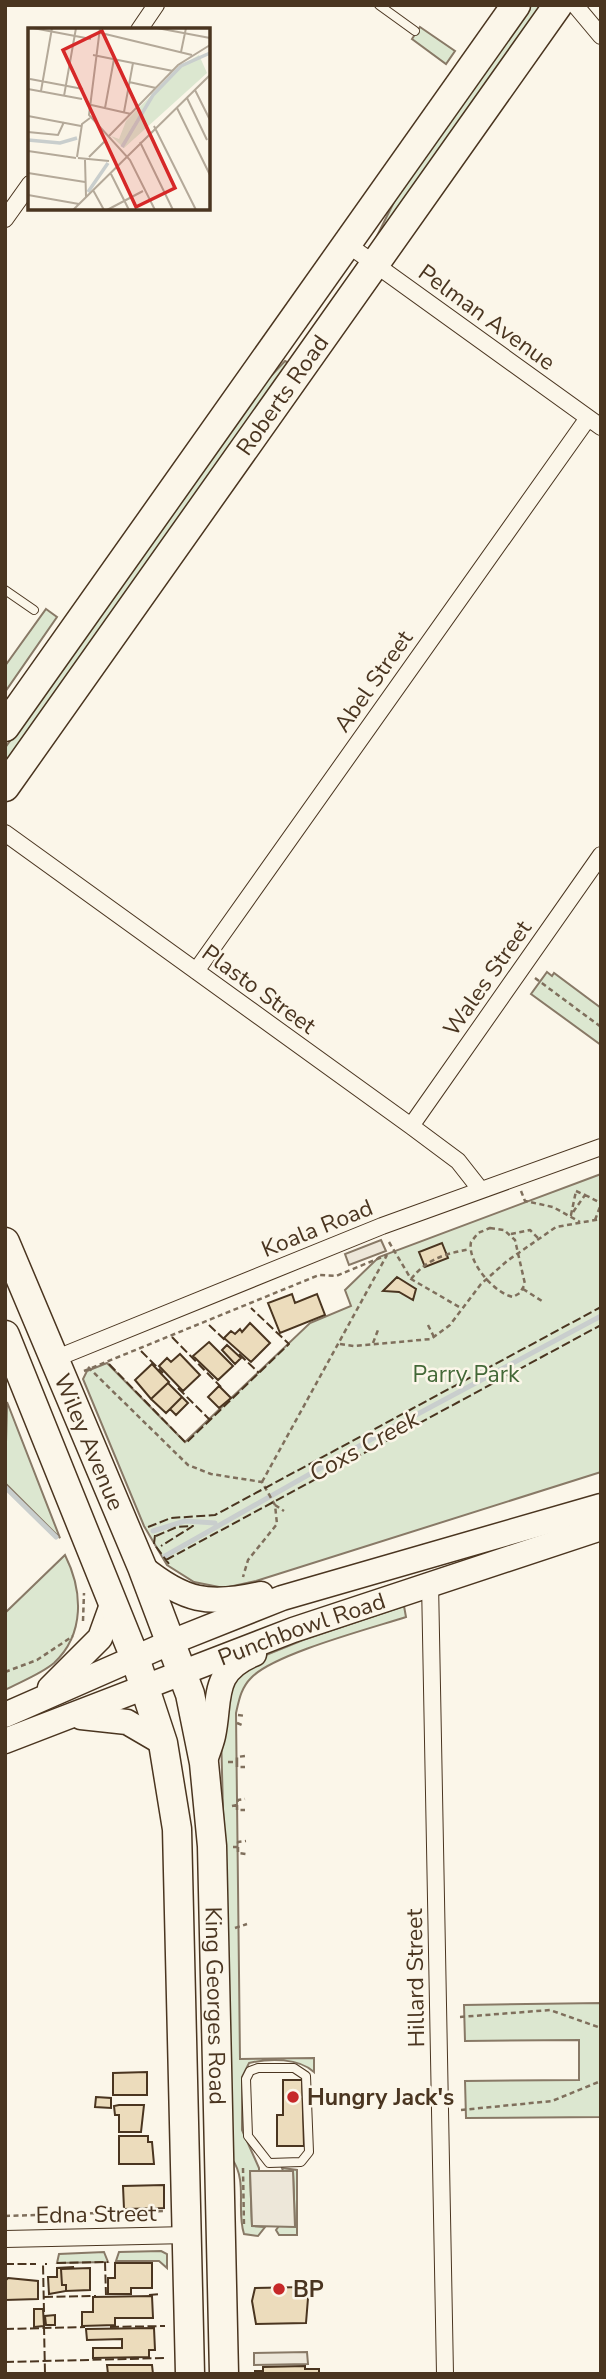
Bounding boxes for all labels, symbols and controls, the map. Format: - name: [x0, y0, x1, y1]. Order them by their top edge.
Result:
- inset map: [28, 28, 210, 210]
- street label: Pelman Avenue: [412, 257, 561, 378]
- street label: Roberts Road: [229, 329, 336, 462]
- street label: Abel Street: [327, 623, 420, 738]
- street label: Wales Street: [436, 913, 539, 1042]
- street label: Plasto Street: [195, 938, 323, 1042]
- street label: Koala Road: [257, 1192, 377, 1265]
- park label: Parry Park: [412, 1359, 520, 1390]
- street label: Wiley Avenue: [46, 1369, 131, 1515]
- water label: Coxs Creek: [303, 1402, 425, 1489]
- street label: Punchbowl Road: [213, 1585, 389, 1674]
- street label: King Georges Road: [197, 1906, 233, 2105]
- street label: Hillard Street: [399, 1907, 432, 2048]
- place label: Hungry Jack's: [307, 2082, 454, 2113]
- marker: Hungry Jack's: [285, 2089, 301, 2105]
- street label: Edna Street: [35, 2198, 158, 2231]
- place label: BP: [293, 2274, 324, 2305]
- marker: BP: [271, 2281, 287, 2297]

